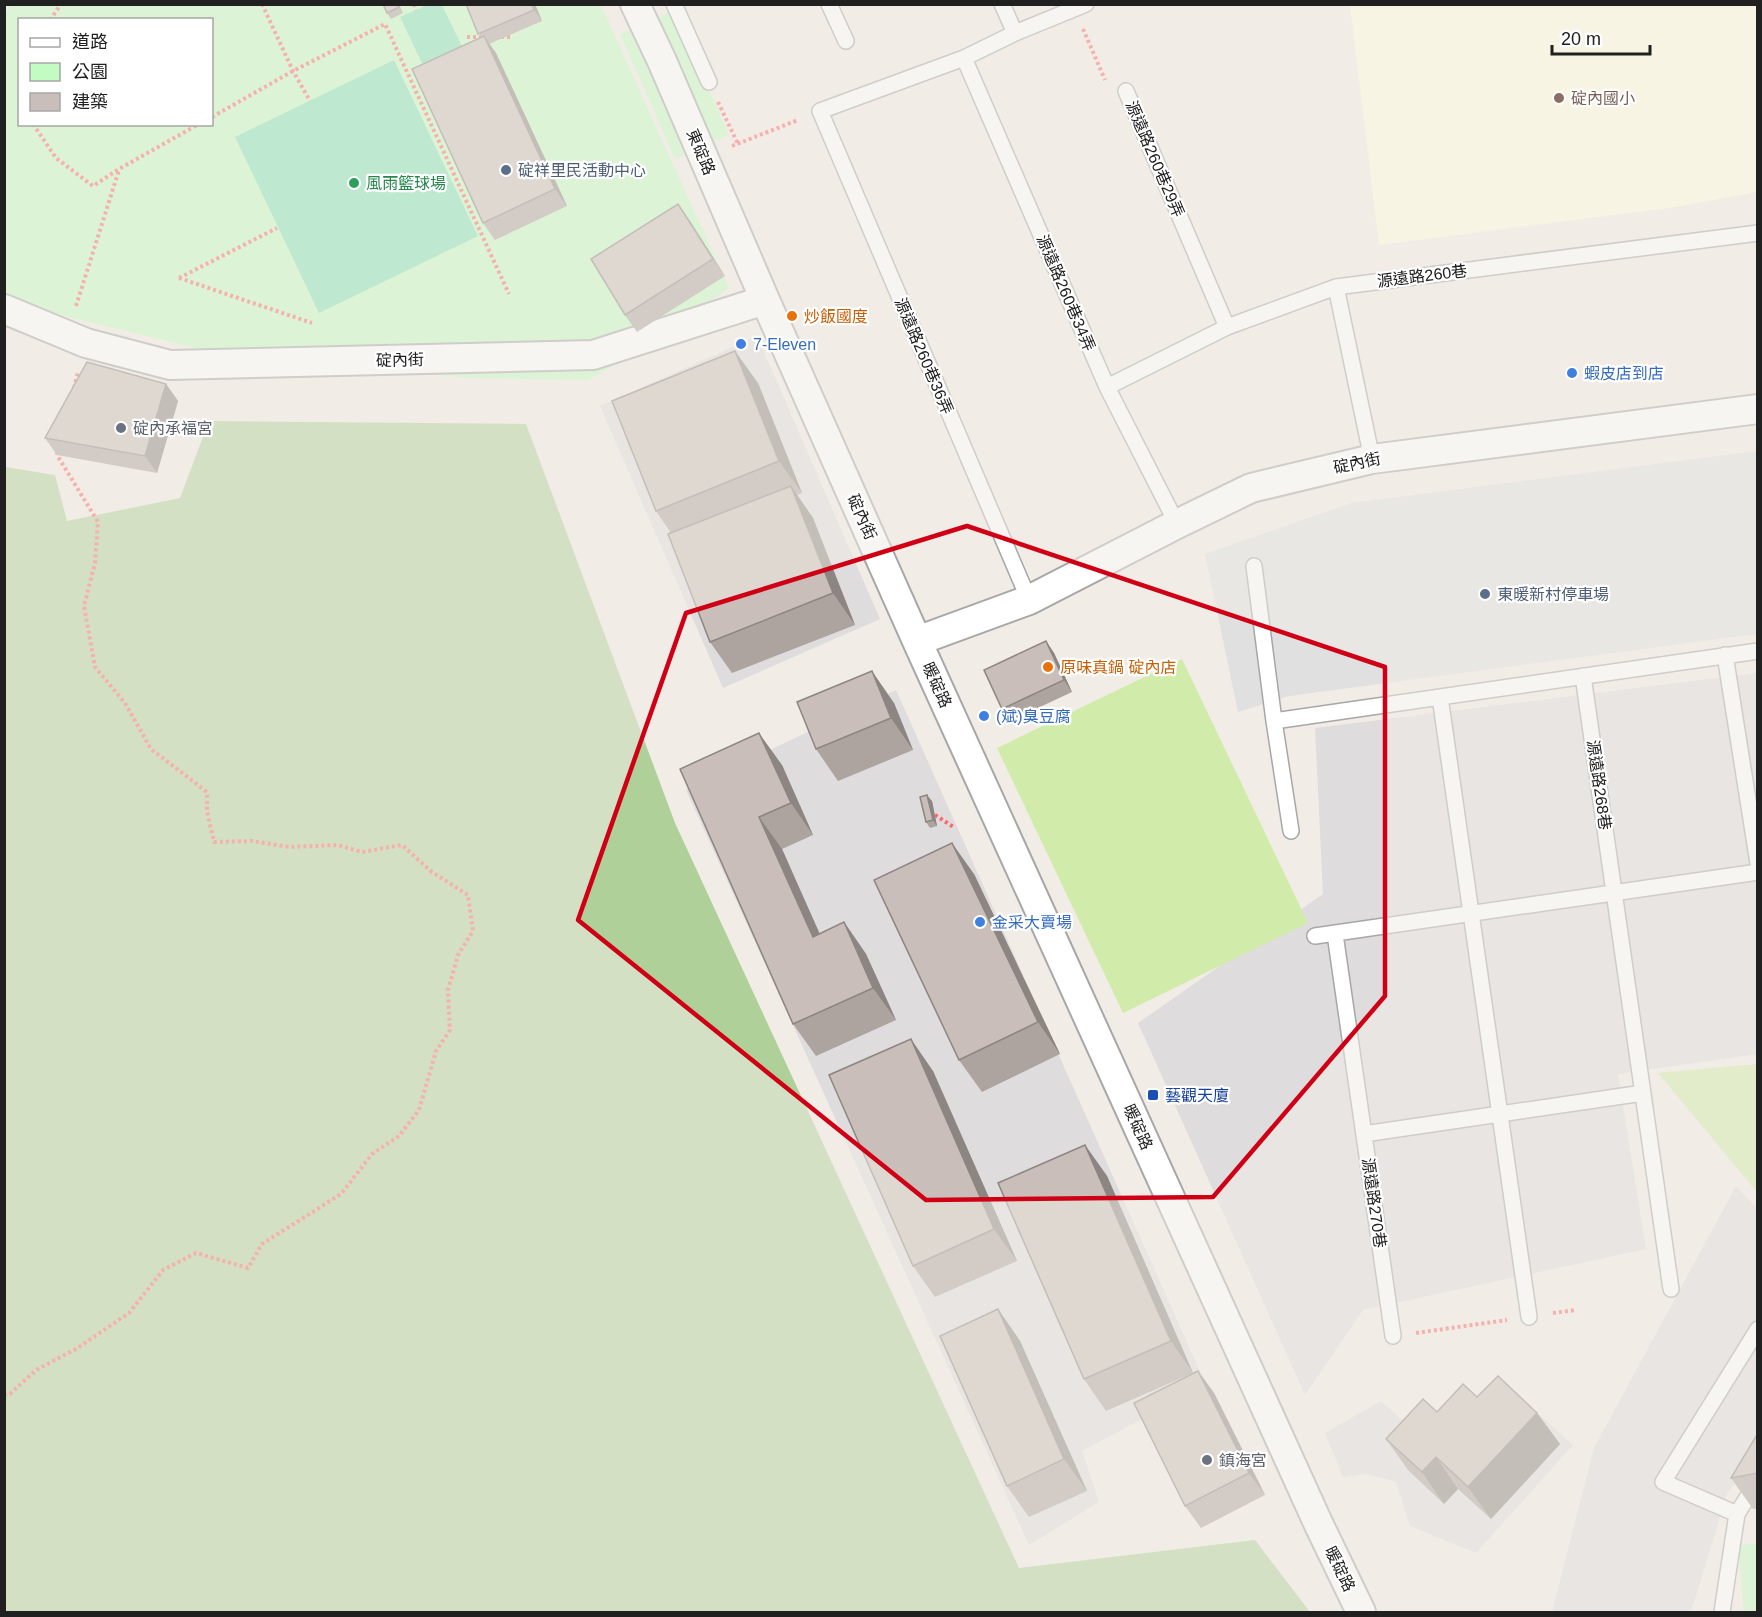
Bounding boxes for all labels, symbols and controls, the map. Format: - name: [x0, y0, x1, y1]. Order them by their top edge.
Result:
- legend: [18, 18, 213, 126]
- scale bar: [1552, 18, 1650, 56]
- text: 20 m: [1561, 29, 1601, 49]
- text: 道路: [72, 32, 108, 52]
- text: 公園: [72, 62, 108, 82]
- place label: 碇內國小: [1571, 90, 1635, 107]
- marker: 碇內國小: [1552, 91, 1566, 105]
- text: 建築: [72, 92, 108, 112]
- street label: 源遠路260巷29弄: [1123, 98, 1187, 220]
- street label: 東碇路: [684, 127, 718, 177]
- place label: 碇祥里民活動中心: [518, 162, 646, 179]
- marker: 碇祥里民活動中心: [499, 163, 513, 177]
- place label: 風雨籃球場: [366, 174, 446, 192]
- marker: 風雨籃球場: [347, 176, 361, 190]
- street label: 源遠路260巷34弄: [1034, 232, 1098, 354]
- street label: 源遠路260巷: [1376, 262, 1468, 290]
- street label: 源遠路260巷36弄: [892, 295, 956, 417]
- place label: 炒飯國度: [804, 307, 868, 325]
- marker: 炒飯國度: [785, 309, 799, 323]
- place label: 7-Eleven: [753, 336, 816, 353]
- marker: 7-Eleven: [734, 337, 748, 351]
- street label: 碇內街: [376, 351, 424, 369]
- place label: 蝦皮店到店: [1584, 365, 1664, 382]
- marker: 蝦皮店到店: [1565, 366, 1579, 380]
- place label: 碇內承福宮: [133, 420, 213, 437]
- marker: 碇內承福宮: [114, 421, 128, 435]
- street label: 碇內街: [1332, 450, 1382, 476]
- street label: 碇內街: [844, 492, 880, 542]
- place label: 東暖新村停車場: [1497, 586, 1609, 603]
- marker: 東暖新村停車場: [1478, 587, 1492, 601]
- place label: 原味真鍋 碇內店: [1060, 659, 1176, 676]
- street label: 暖碇路: [919, 660, 955, 710]
- marker: 原味真鍋 碇內店: [1041, 660, 1055, 674]
- place label: (斌)臭豆腐: [996, 708, 1071, 725]
- marker: (斌)臭豆腐: [977, 709, 991, 723]
- street label: 源遠路268巷: [1584, 739, 1614, 831]
- place label: 金采大賣場: [992, 914, 1072, 931]
- marker: 金采大賣場: [973, 915, 987, 929]
- place label: 藝觀天廈: [1165, 1087, 1229, 1104]
- marker: 藝觀天廈: [1146, 1088, 1160, 1102]
- street label: 暖碇路: [1120, 1102, 1156, 1152]
- street label: 源遠路270巷: [1359, 1157, 1389, 1249]
- place label: 鎮海宮: [1219, 1452, 1267, 1469]
- marker: 鎮海宮: [1200, 1453, 1214, 1467]
- street label: 暖碇路: [1322, 1544, 1358, 1594]

